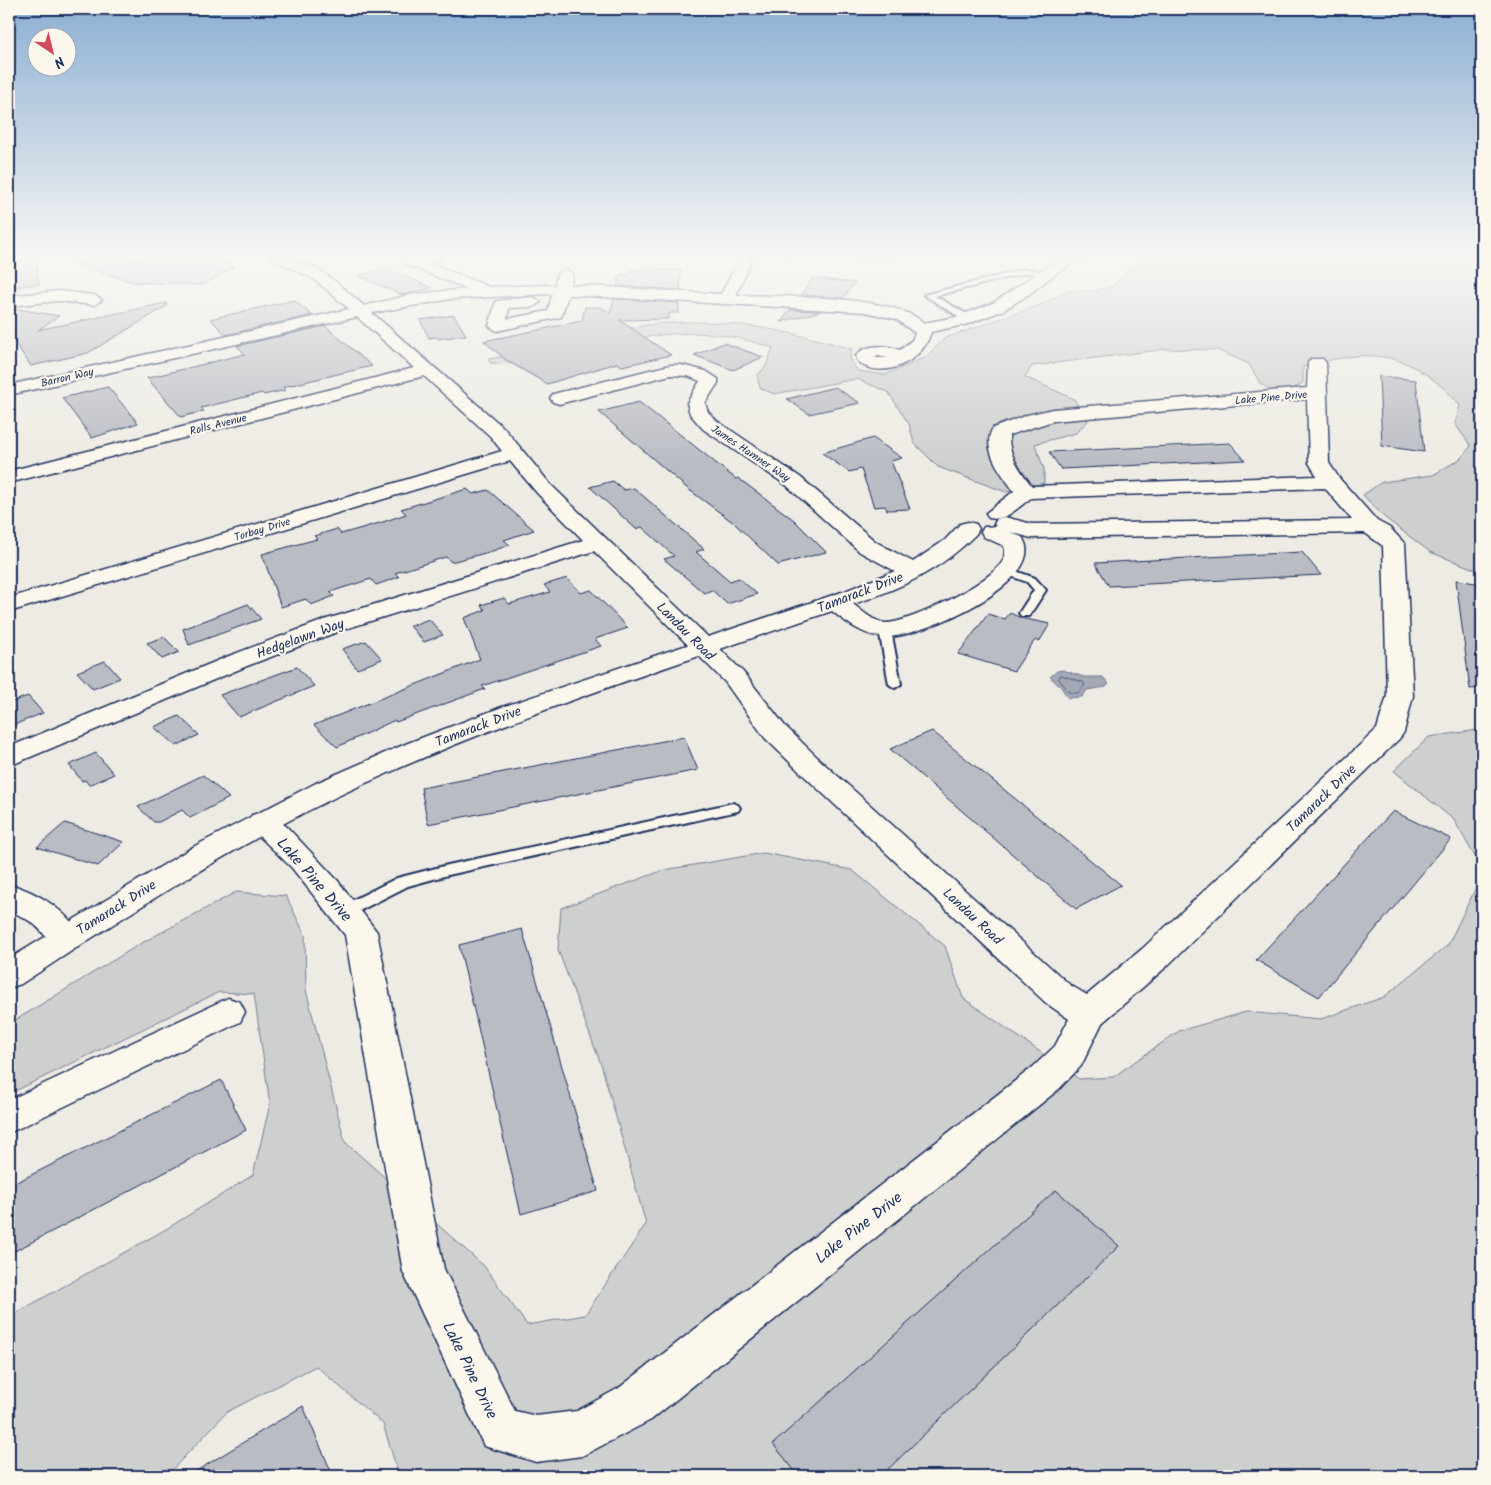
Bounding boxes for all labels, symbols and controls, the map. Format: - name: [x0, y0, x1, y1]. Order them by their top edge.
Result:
- north arrow: [28, 28, 78, 78]
- text: N: [49, 50, 69, 73]
- street label: Barron Way: [39, 363, 96, 393]
- street label: Lake Pine Drive: [1234, 386, 1308, 410]
- street label: Rolls Avenue: [188, 409, 249, 441]
- street label: James Hamner Way: [707, 421, 794, 488]
- street label: Torbay Drive: [232, 513, 293, 547]
- street label: Tamarack Drive: [814, 566, 907, 619]
- street label: Landau Road: [651, 597, 721, 667]
- street label: Hedgelawn Way: [253, 613, 348, 665]
- street label: Tamarack Drive: [432, 700, 525, 753]
- street label: Tamarack Drive: [1281, 759, 1362, 838]
- street label: Lake Pine Drive: [270, 832, 358, 928]
- street label: Tamarack Drive: [72, 874, 161, 941]
- street label: Landau Road: [937, 883, 1008, 951]
- street label: Lake Pine Drive: [810, 1186, 908, 1270]
- street label: Lake Pine Drive: [435, 1318, 504, 1423]

